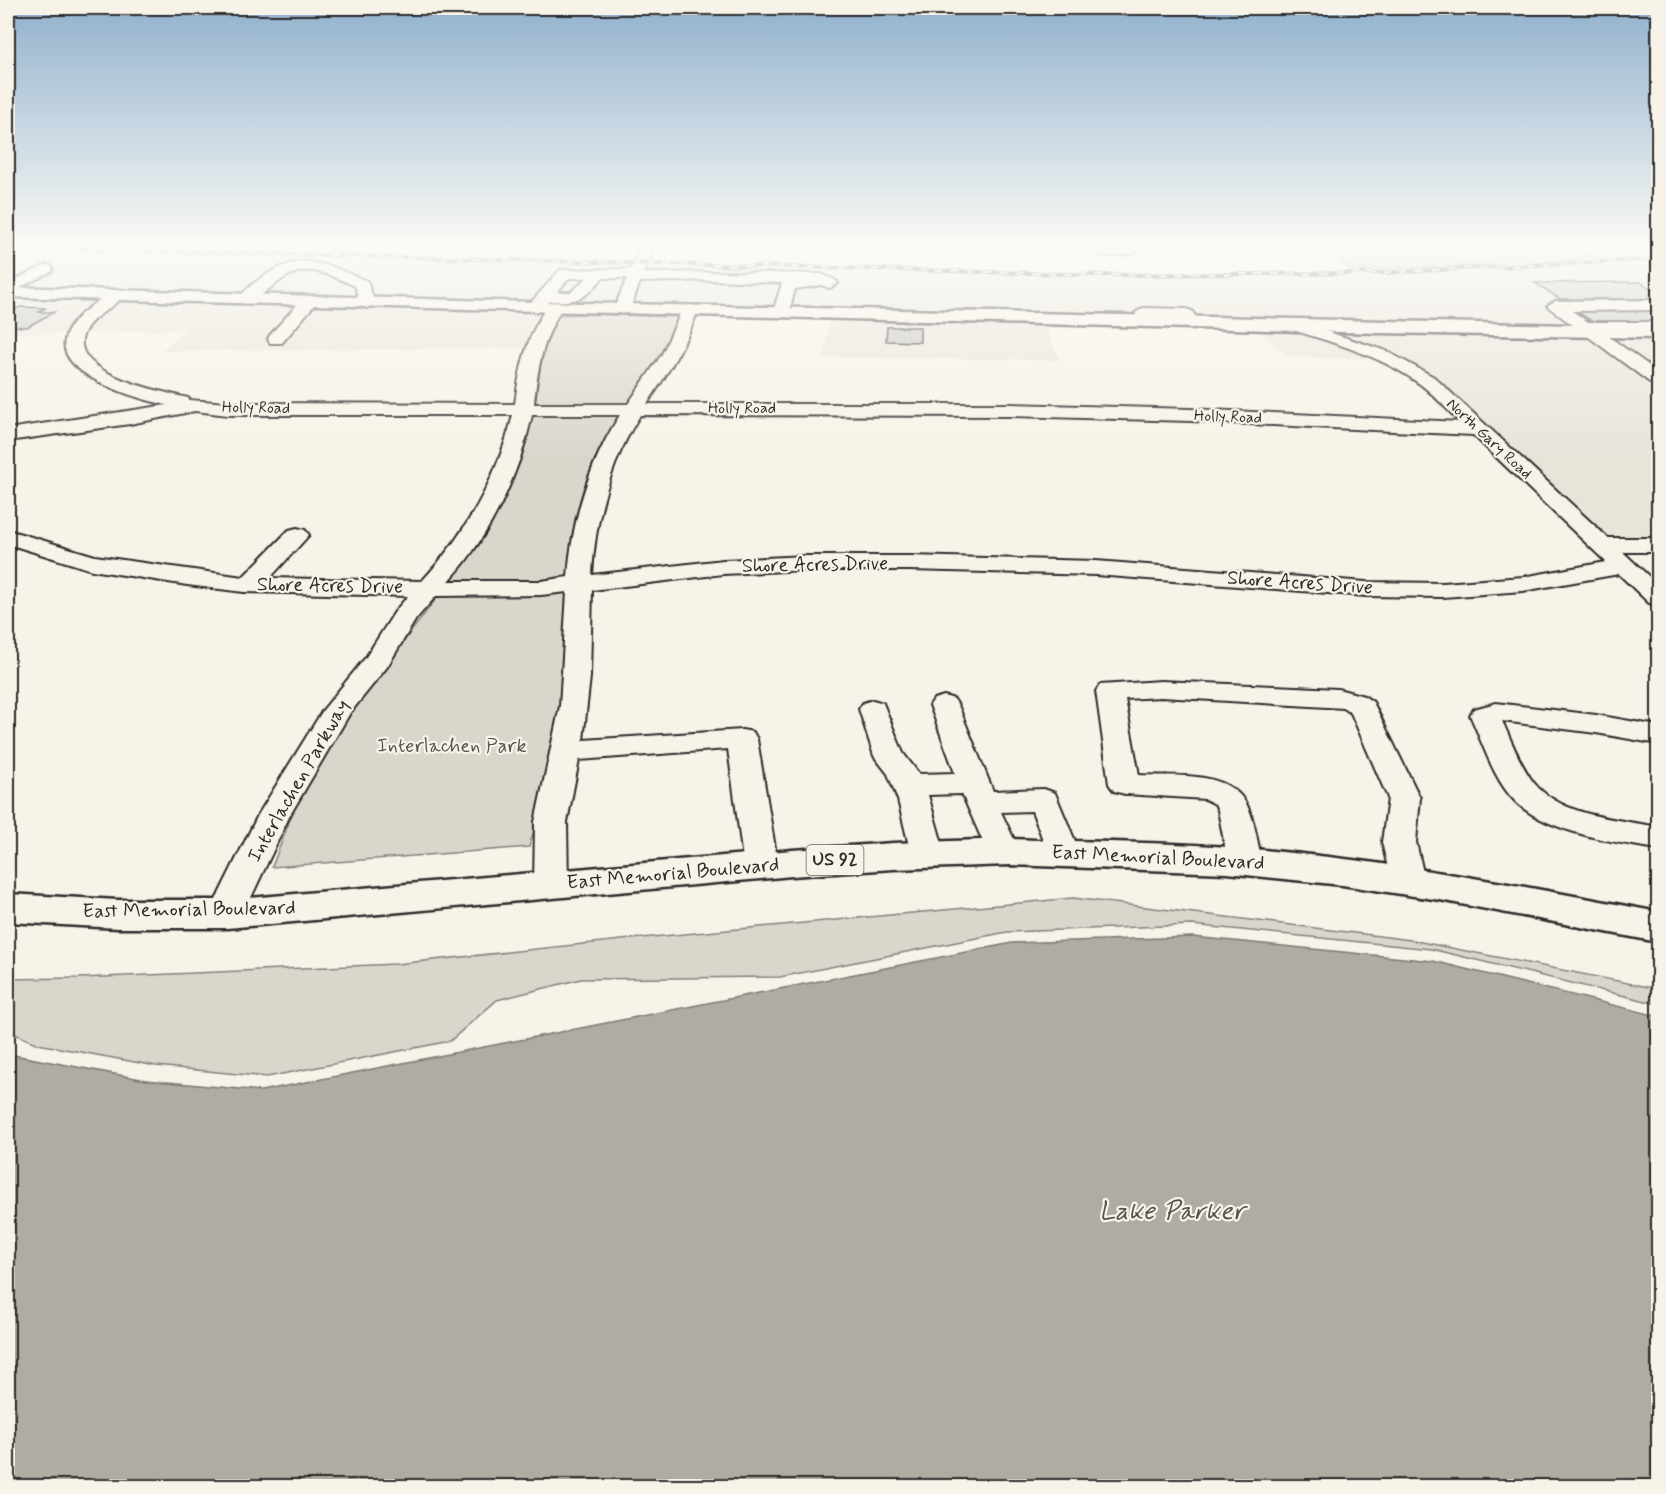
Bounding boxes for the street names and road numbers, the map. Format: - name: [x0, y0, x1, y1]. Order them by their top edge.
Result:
- street label: North Gary Road: [1442, 394, 1536, 484]
- street label: Holly Road: [222, 397, 290, 419]
- street label: Holly Road: [708, 398, 776, 419]
- street label: Holly Road: [1194, 405, 1262, 429]
- street label: Shore Acres Drive: [742, 550, 888, 580]
- street label: Shore Acres Drive: [1226, 564, 1374, 602]
- street label: Shore Acres Drive: [257, 571, 403, 601]
- street label: Interlachen Parkway: [241, 695, 357, 867]
- street label: East Memorial Boulevard: [1051, 839, 1265, 877]
- road number: US 92: [806, 845, 864, 875]
- street label: East Memorial Boulevard: [566, 851, 780, 897]
- street label: East Memorial Boulevard: [82, 895, 296, 925]

